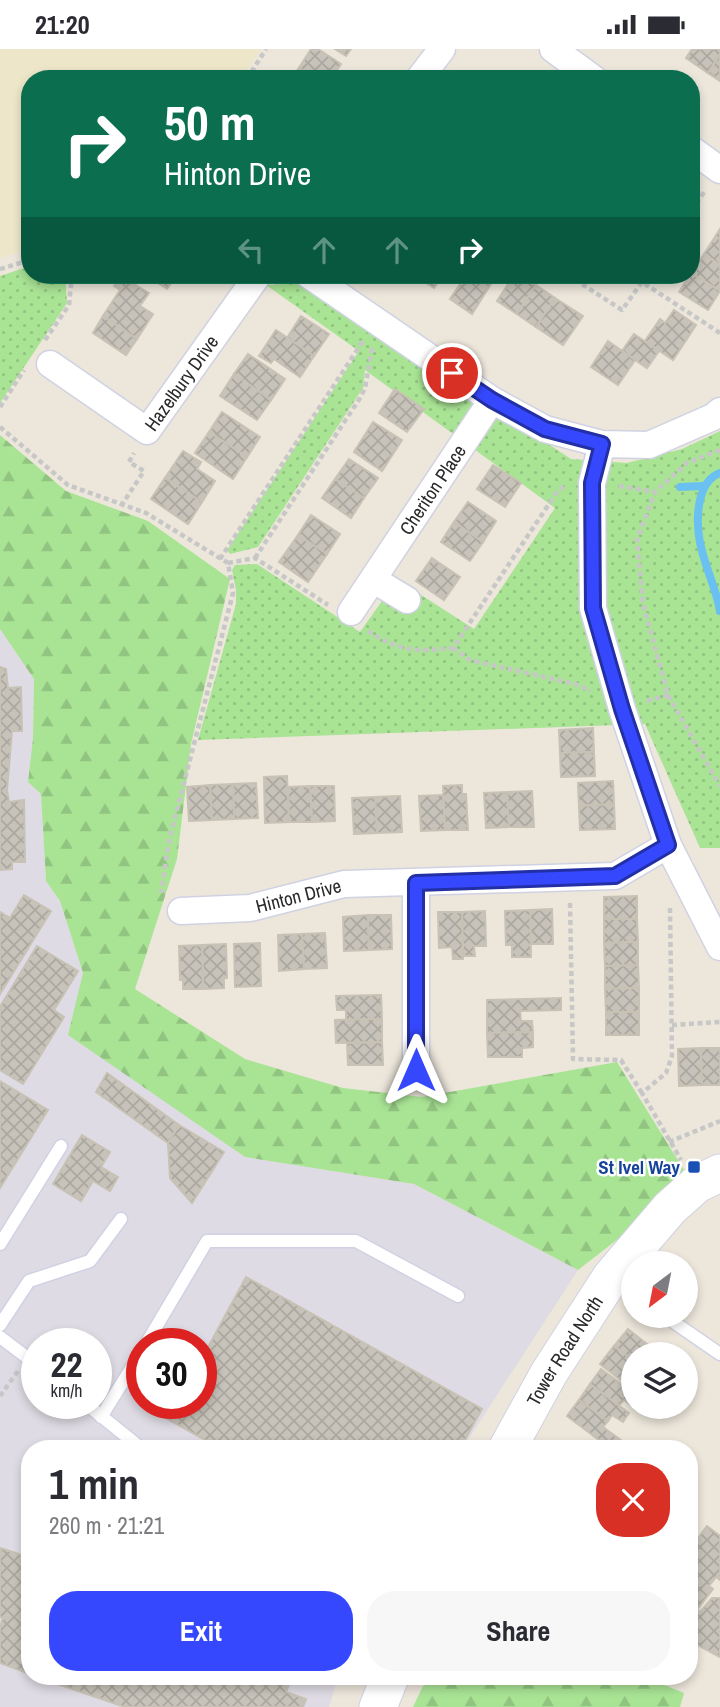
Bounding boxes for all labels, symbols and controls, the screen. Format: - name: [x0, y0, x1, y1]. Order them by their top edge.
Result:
- text: 21:20: [35, 7, 90, 42]
- text: 50 m: [164, 89, 256, 155]
- icon: right: [49, 98, 140, 189]
- text: Hinton Drive: [164, 152, 311, 195]
- icon: left: [232, 231, 270, 269]
- icon: ahead: [305, 231, 343, 269]
- icon: ahead: [378, 231, 416, 269]
- icon: right: [451, 231, 489, 269]
- street label: Hazelbury Drive: [138, 330, 224, 436]
- pin: [422, 343, 482, 403]
- icon: arrive: [433, 354, 471, 392]
- street label: Cheriton Place: [393, 439, 472, 540]
- street label: Hinton Drive: [253, 872, 344, 919]
- position arrow: [379, 1033, 453, 1107]
- place label: St Ivel Way: [598, 1154, 680, 1180]
- marker: St Ivel Way: [686, 1159, 702, 1175]
- north arrow: [621, 1251, 698, 1328]
- map controls: [621, 1251, 698, 1419]
- street label: Tower Road North: [520, 1290, 609, 1411]
- speed limit sign: 30: [126, 1328, 217, 1419]
- text: 22: [51, 1341, 82, 1388]
- button: layers: [621, 1342, 698, 1419]
- text: km/h: [51, 1378, 83, 1403]
- text: 1 min: [49, 1456, 139, 1512]
- button: close: [596, 1463, 670, 1537]
- text: 260 m · 21:21: [49, 1510, 164, 1541]
- button: Exit: [49, 1591, 353, 1671]
- button: Share: [367, 1591, 670, 1671]

